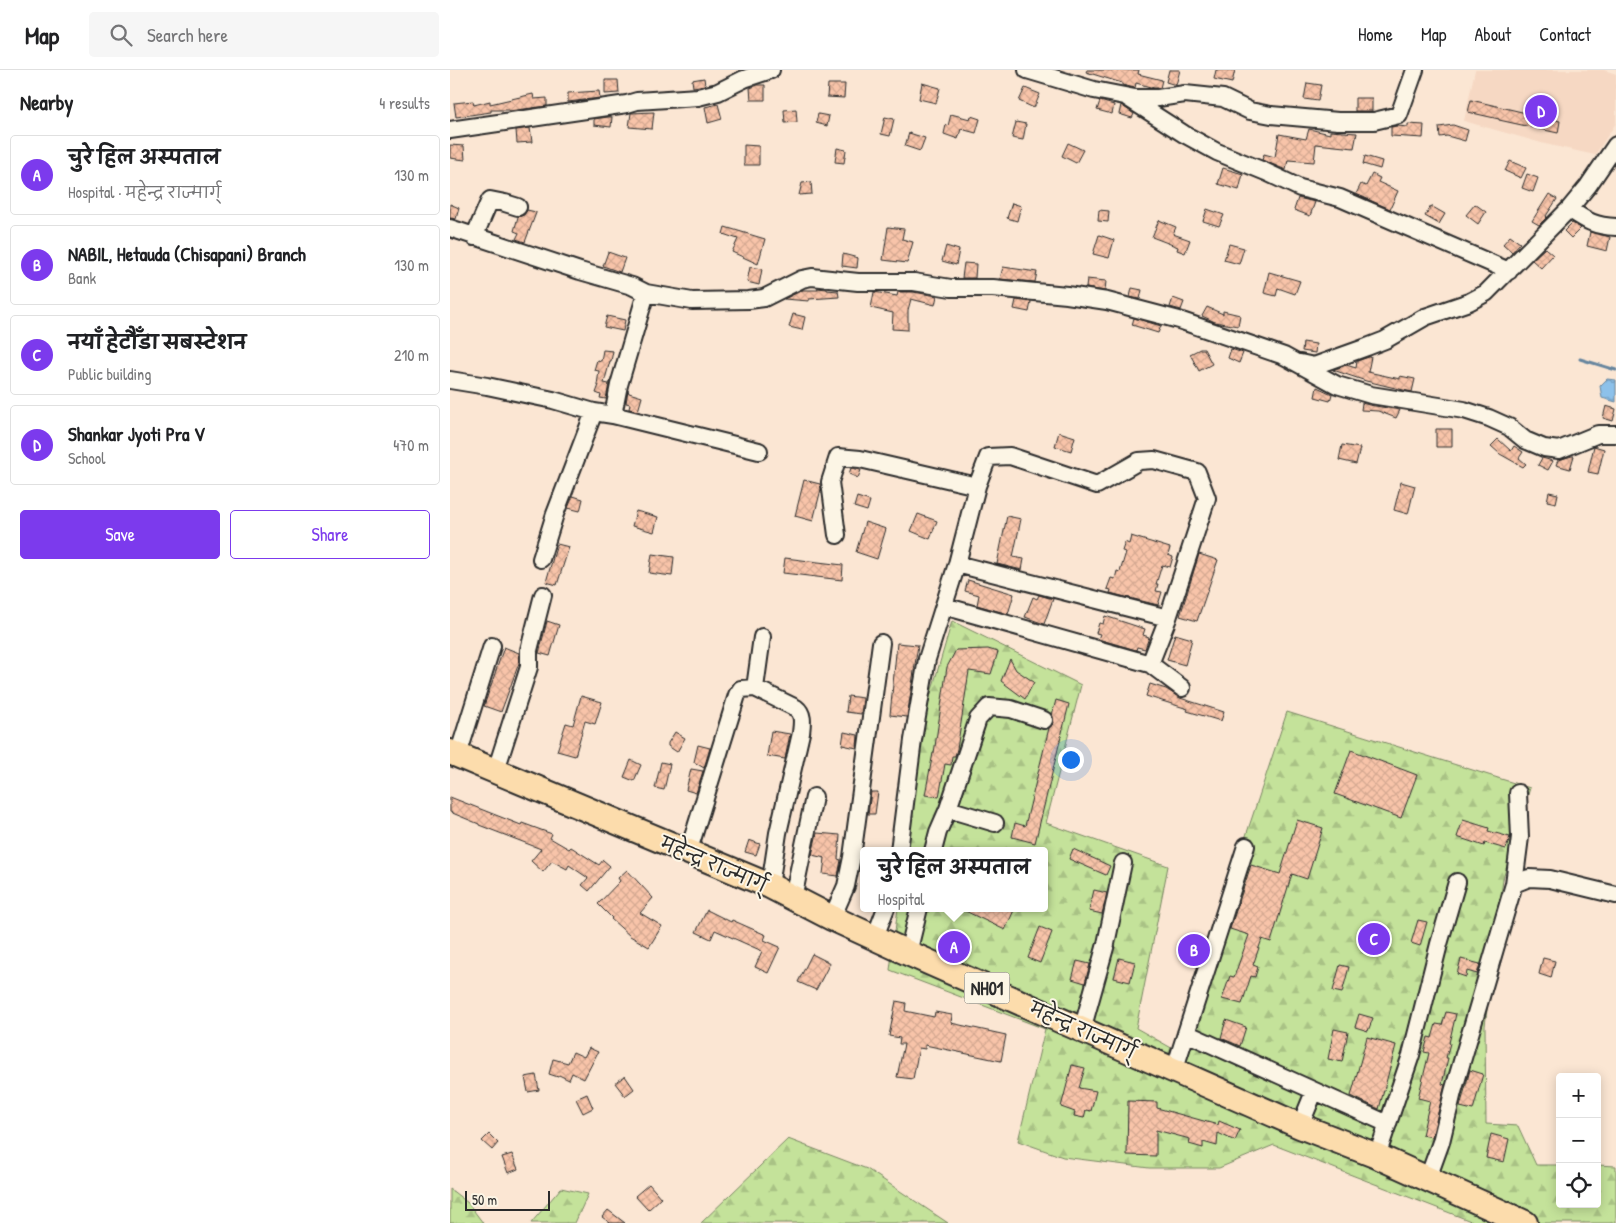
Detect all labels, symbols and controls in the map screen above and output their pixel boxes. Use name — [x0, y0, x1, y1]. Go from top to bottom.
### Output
search box — [89, 12, 439, 57]
text: Map — [25, 19, 59, 51]
icon: search — [107, 21, 135, 49]
text: Search here — [147, 22, 228, 48]
text: Home — [1358, 22, 1393, 47]
text: Map — [1421, 22, 1446, 47]
text: About — [1474, 22, 1511, 47]
text: Contact — [1539, 22, 1591, 47]
text: Nearby — [20, 88, 73, 117]
text: 4 results — [379, 92, 430, 114]
pin: D — [1525, 92, 1557, 130]
text: चुरे हिल अस्पताल — [68, 144, 220, 170]
text: A — [33, 164, 41, 186]
text: 130 m — [394, 164, 429, 186]
text: Hospital · महेन्द्र राज्मार्ग् — [68, 181, 221, 203]
text: NABIL, Hetauda (Chisapani) Branch — [68, 241, 306, 267]
text: B — [33, 254, 41, 276]
text: 130 m — [394, 254, 429, 276]
text: Bank — [68, 267, 96, 289]
text: नयाँ हेटौँडा सबस्टेशन — [68, 329, 246, 355]
text: C — [33, 344, 41, 366]
text: 210 m — [394, 344, 429, 366]
text: Public building — [68, 363, 151, 385]
text: Shankar Jyoti Pra V — [68, 421, 205, 447]
text: D — [33, 434, 41, 456]
text: 470 m — [393, 434, 429, 456]
text: School — [68, 447, 105, 469]
button: Save — [20, 510, 220, 559]
button: Share — [230, 510, 430, 559]
your location — [1058, 747, 1084, 773]
street label: महेन्द्र राज्मार्ग् — [654, 827, 774, 902]
popup — [860, 847, 1048, 912]
text: चुरे हिल अस्पताल — [878, 854, 1030, 880]
text: Hospital — [878, 888, 924, 910]
pin: C — [1358, 920, 1390, 958]
pin: A — [938, 928, 970, 966]
pin: B — [1178, 931, 1210, 969]
road number: NH01 — [964, 972, 1010, 1004]
street label: महेन्द्र राज्मार्ग् — [1023, 992, 1143, 1069]
map controls — [1556, 1073, 1601, 1208]
button: + — [1556, 1073, 1601, 1118]
button: − — [1556, 1118, 1601, 1163]
button: locate — [1556, 1163, 1601, 1208]
scale bar — [465, 1188, 550, 1211]
text: 50 m — [472, 1190, 497, 1209]

